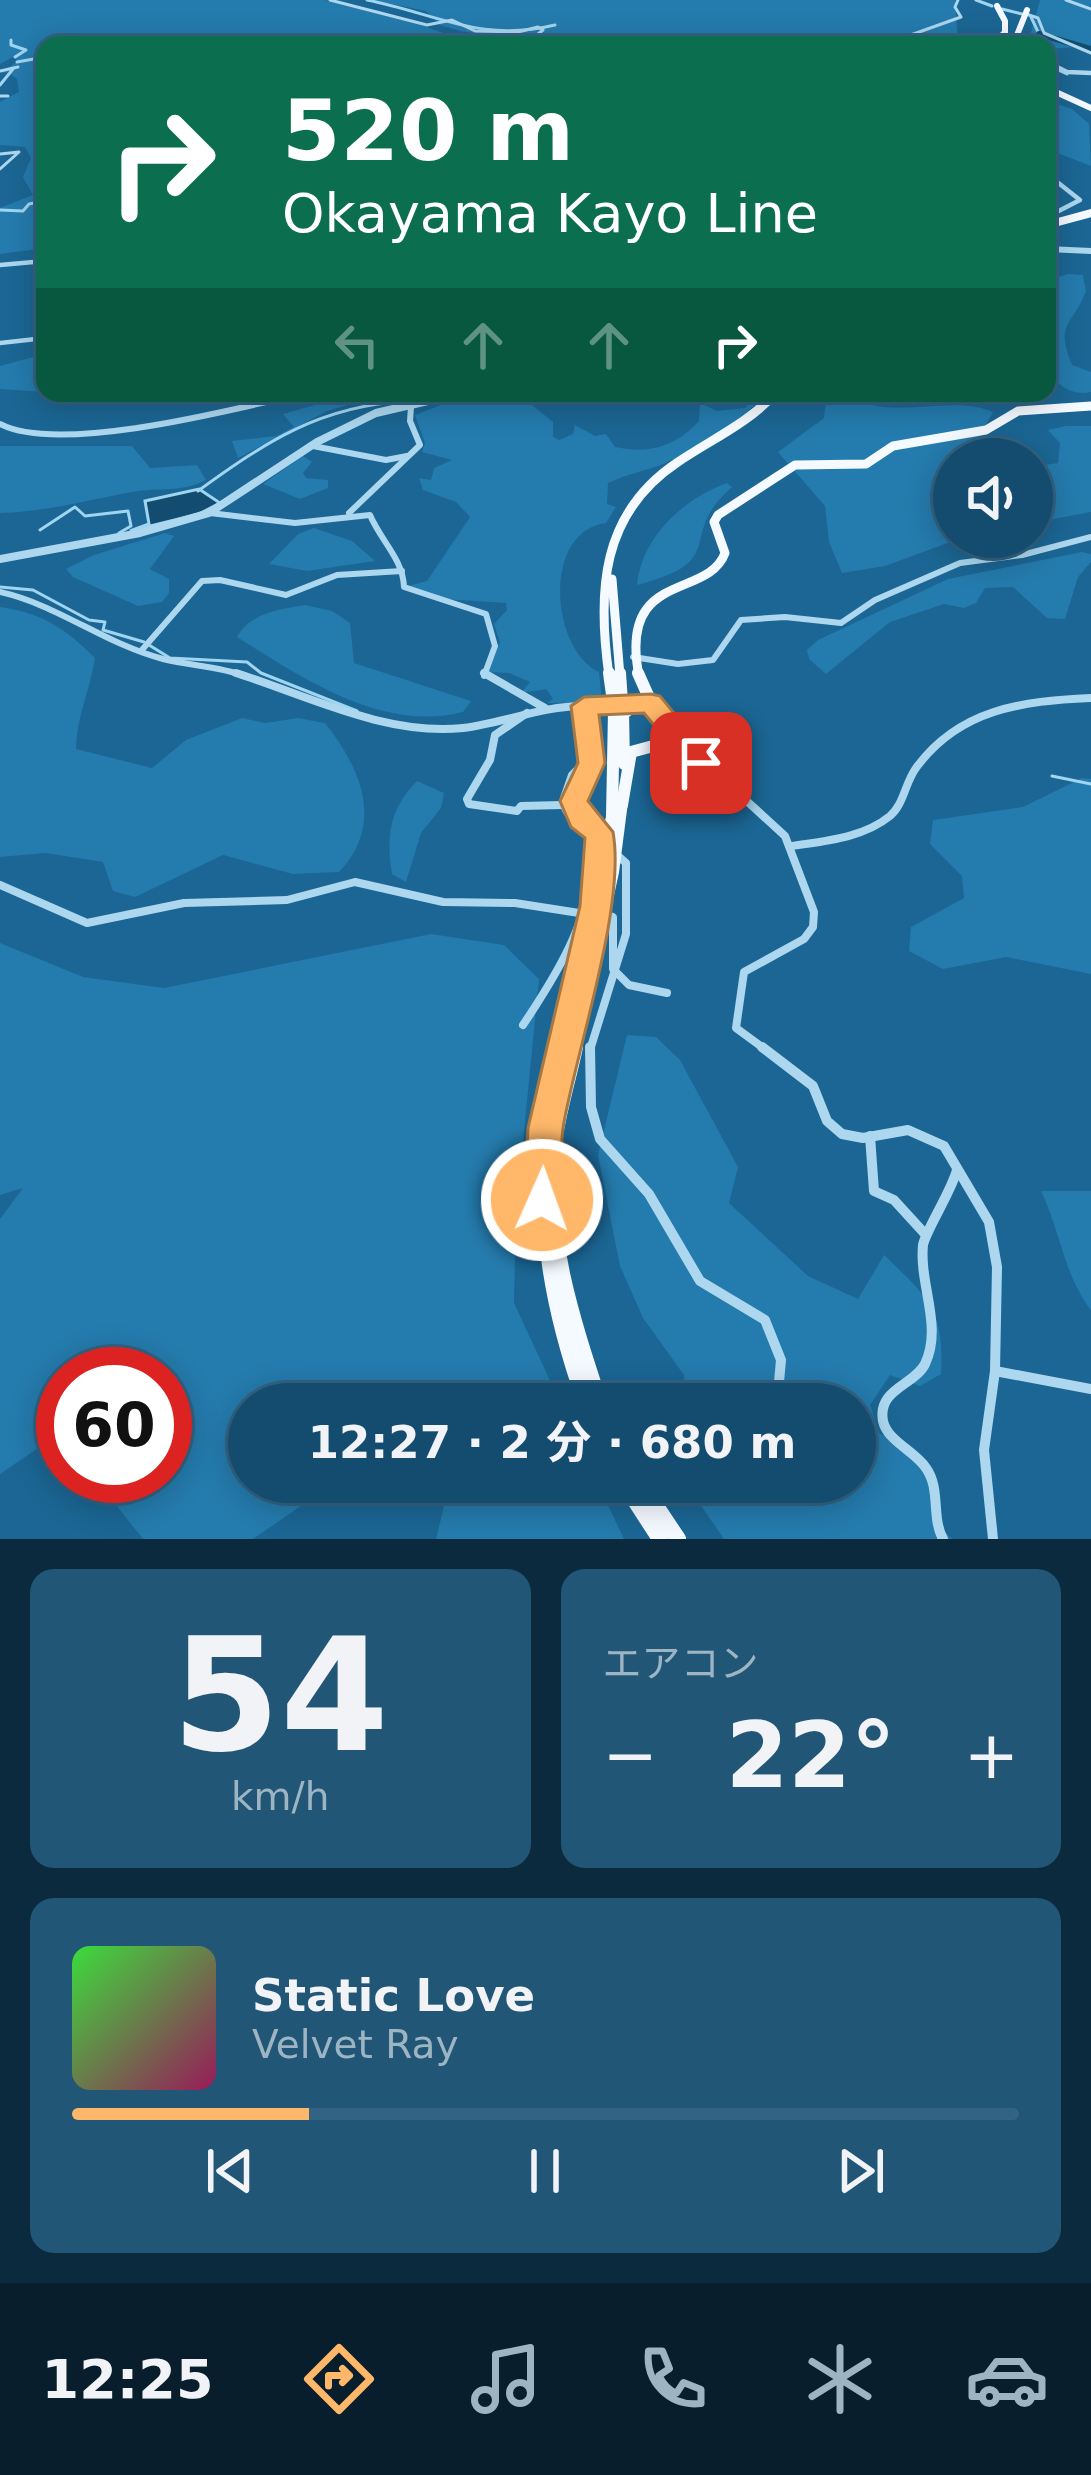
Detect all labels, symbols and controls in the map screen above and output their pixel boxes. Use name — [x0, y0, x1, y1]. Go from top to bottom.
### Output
text: 520 m — [282, 82, 574, 180]
icon: right — [84, 84, 240, 240]
text: Okayama Kayo Line — [282, 182, 818, 245]
icon: left — [324, 312, 390, 378]
icon: ahead — [450, 312, 516, 378]
icon: ahead — [576, 312, 642, 378]
icon: right — [702, 312, 768, 378]
map controls — [933, 438, 1053, 558]
button: sound — [933, 438, 1053, 558]
pin — [650, 712, 752, 814]
icon: arrive — [668, 730, 734, 796]
position arrow — [479, 1137, 605, 1263]
speed limit sign: 60 — [36, 1347, 192, 1503]
text: 12:27 · 2 分 · 680 m — [308, 1416, 796, 1469]
text: 54 — [172, 1605, 389, 1787]
text: エアコン — [603, 1641, 759, 1686]
text: 22° — [726, 1703, 896, 1808]
text: − — [603, 1717, 658, 1794]
text: + — [964, 1717, 1019, 1794]
text: km/h — [231, 1774, 329, 1819]
text: Static Love — [252, 1969, 535, 2022]
text: Velvet Ray — [252, 2022, 458, 2067]
icon: previous — [197, 2138, 263, 2204]
icon: pause — [512, 2138, 578, 2204]
icon: next — [828, 2138, 894, 2204]
icon: directions — [297, 2337, 381, 2421]
icon: music — [464, 2337, 548, 2421]
icon: phone — [631, 2337, 715, 2421]
icon: climate — [798, 2337, 882, 2421]
icon: car — [965, 2337, 1049, 2421]
text: 12:25 — [42, 2348, 213, 2411]

